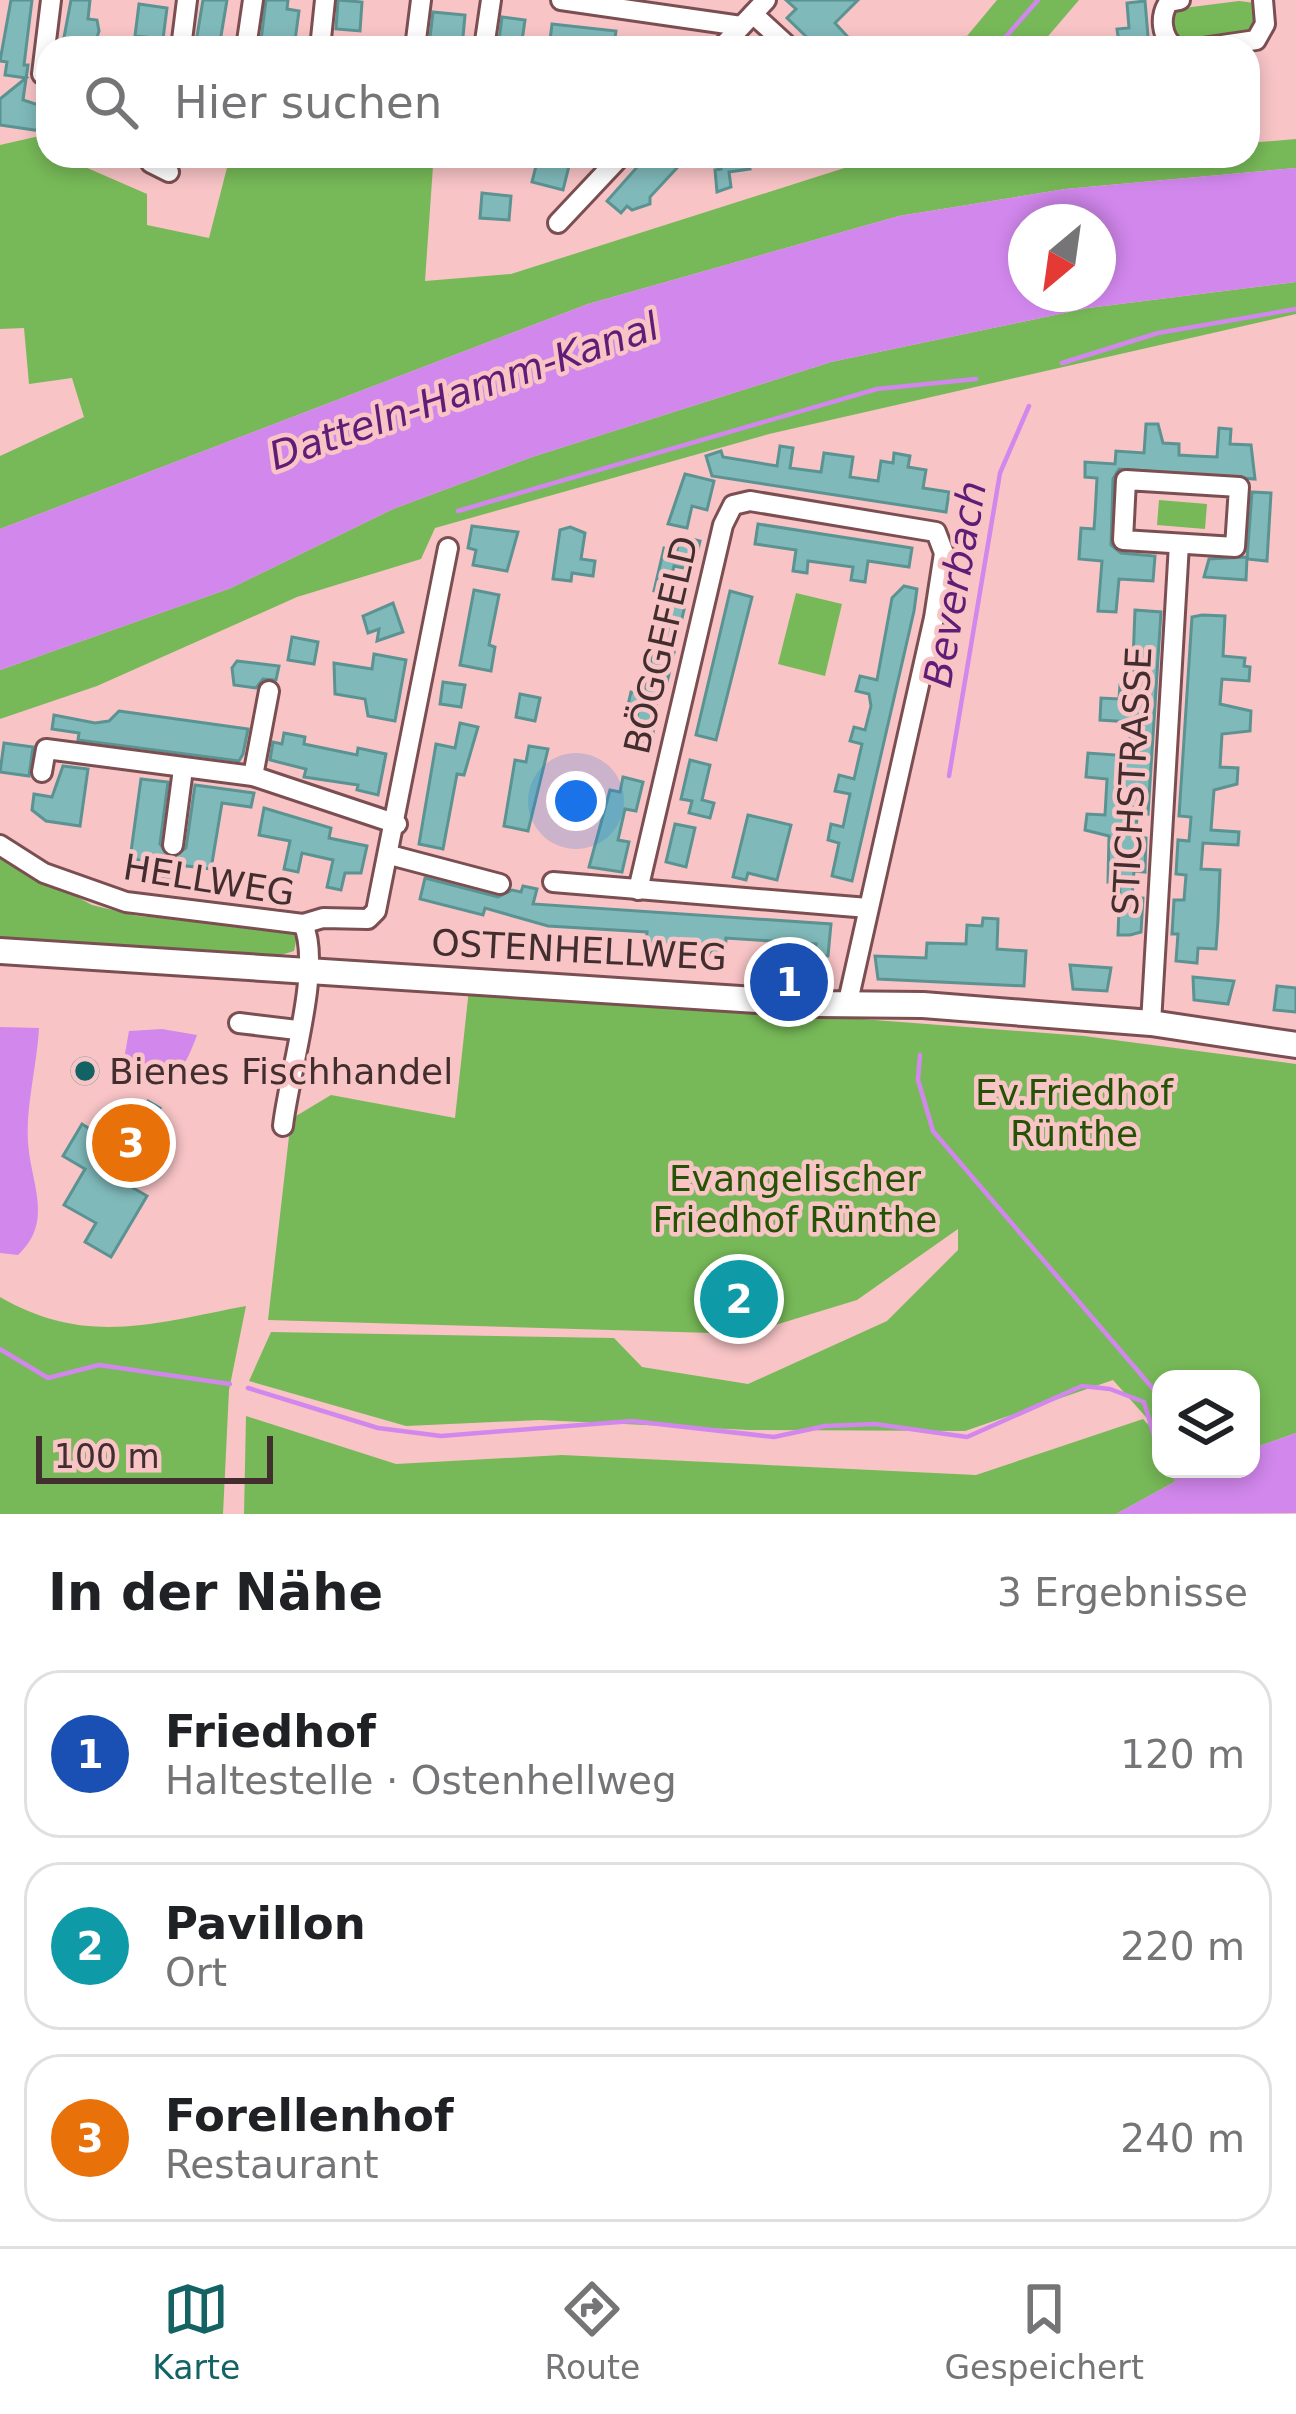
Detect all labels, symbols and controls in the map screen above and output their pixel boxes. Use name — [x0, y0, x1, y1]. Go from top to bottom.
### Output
search box — [36, 36, 1260, 168]
icon: search — [78, 69, 144, 135]
text: Hier suchen — [174, 76, 442, 129]
north arrow — [1008, 204, 1116, 312]
water label: Datteln-Hamm-Kanal — [263, 303, 665, 479]
water label: Beverbach — [915, 477, 995, 691]
street label: BÖGGEFELD — [616, 532, 706, 758]
street label: STICHSTRASSE — [1104, 646, 1160, 916]
your location — [546, 771, 606, 831]
street label: HELLWEG — [120, 846, 298, 914]
street label: OSTENHELLWEG — [430, 922, 728, 978]
pin: 1 — [750, 937, 828, 1027]
place label: Bienes Fischhandel — [109, 1051, 453, 1092]
marker: Bienes Fischhandel — [72, 1058, 98, 1084]
park label: Ev.Friedhof Rünthe — [975, 1072, 1174, 1154]
pin: 3 — [92, 1098, 170, 1188]
park label: Evangelischer Friedhof Rünthe — [653, 1158, 937, 1240]
pin: 2 — [700, 1254, 778, 1344]
map controls — [1152, 1370, 1260, 1478]
button: layers — [1152, 1370, 1260, 1478]
scale bar — [36, 1430, 273, 1483]
text: 100 m — [54, 1437, 160, 1476]
text: In der Nähe — [48, 1563, 383, 1622]
text: 3 Ergebnisse — [997, 1570, 1248, 1615]
text: Friedhof — [165, 1705, 376, 1758]
text: 1 — [76, 1732, 104, 1777]
text: 120 m — [1120, 1732, 1245, 1777]
text: Haltestelle · Ostenhellweg — [165, 1758, 677, 1803]
text: Pavillon — [165, 1897, 366, 1950]
text: 2 — [76, 1924, 104, 1969]
text: 220 m — [1120, 1924, 1245, 1969]
text: Ort — [165, 1950, 227, 1995]
text: Forellenhof — [165, 2089, 453, 2142]
text: 3 — [76, 2116, 104, 2161]
text: 240 m — [1120, 2116, 1245, 2161]
text: Restaurant — [165, 2142, 379, 2187]
tab: Karte — [152, 2276, 240, 2387]
tab: Route — [544, 2276, 640, 2387]
tab: Gespeichert — [945, 2276, 1144, 2387]

